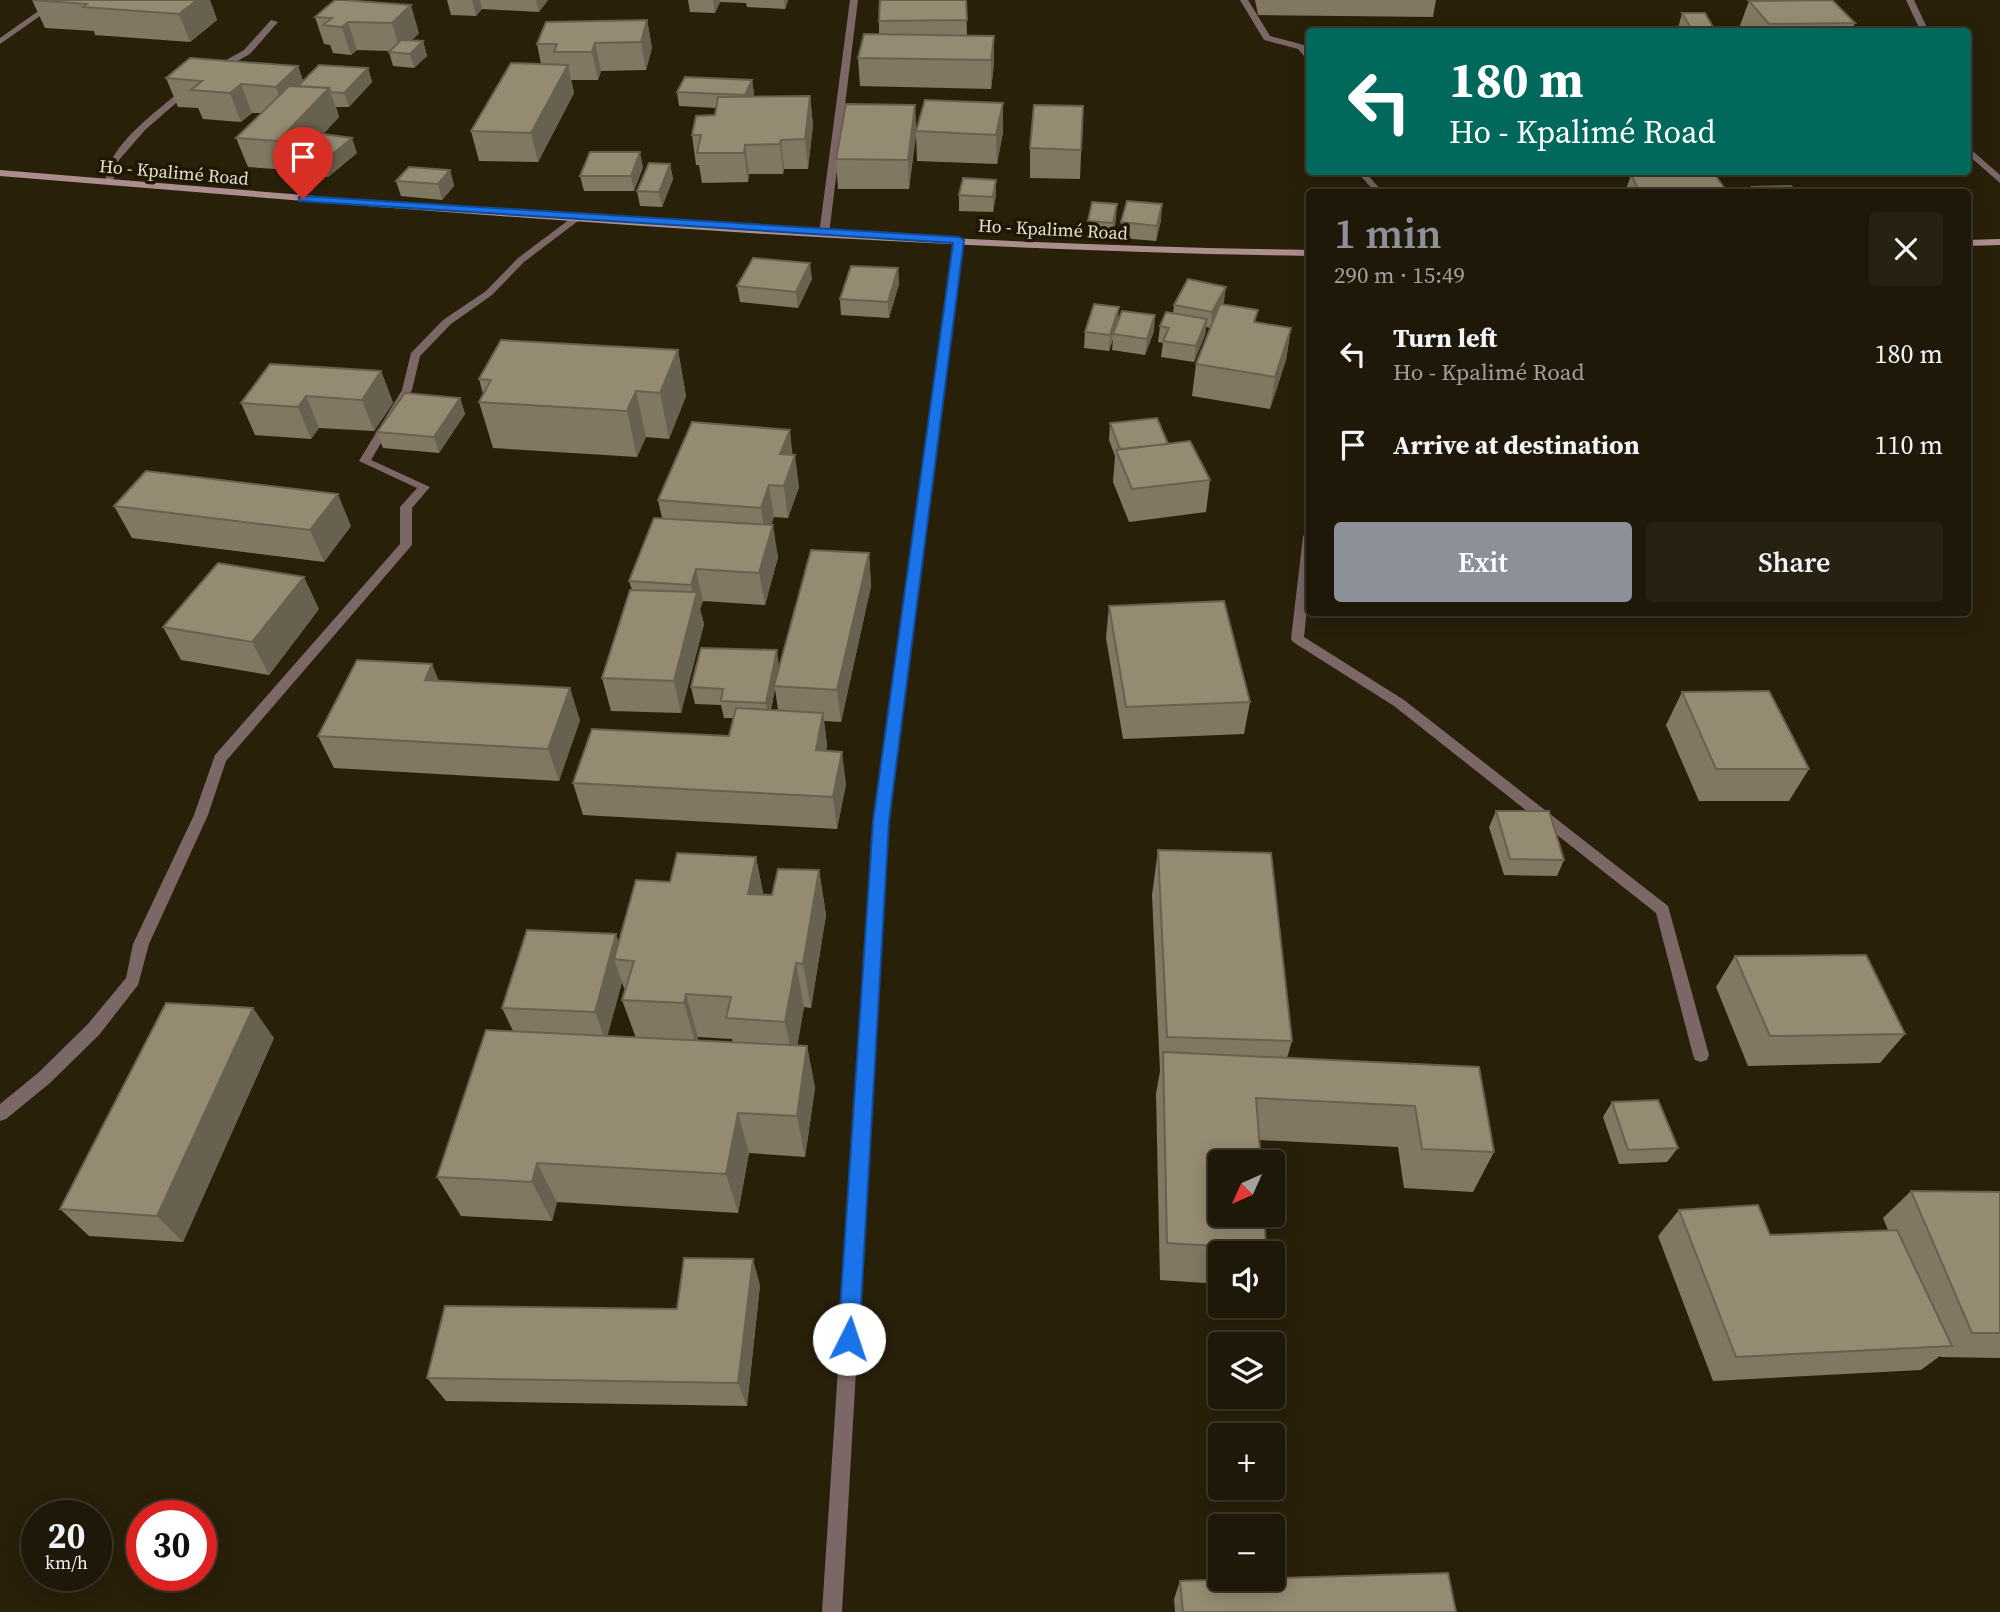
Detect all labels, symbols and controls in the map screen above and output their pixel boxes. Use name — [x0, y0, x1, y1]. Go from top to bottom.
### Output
text: 180 m — [1449, 46, 1584, 113]
icon: left — [1334, 56, 1425, 147]
text: Ho - Kpalimé Road — [1449, 110, 1716, 154]
pin — [273, 127, 333, 199]
icon: arrive — [284, 138, 322, 176]
street label: Ho - Kpalimé Road — [98, 153, 250, 191]
text: 1 min — [1334, 204, 1442, 262]
button: close — [1869, 212, 1943, 286]
street label: Ho - Kpalimé Road — [977, 213, 1129, 245]
text: 290 m · 15:49 — [1334, 259, 1465, 291]
text: Turn left — [1393, 320, 1497, 356]
icon: left — [1334, 335, 1372, 373]
text: 180 m — [1875, 336, 1943, 372]
text: Ho - Kpalimé Road — [1393, 356, 1585, 388]
icon: arrive — [1334, 426, 1372, 464]
text: Arrive at destination — [1393, 427, 1640, 463]
text: 110 m — [1875, 427, 1943, 463]
button: Exit — [1334, 522, 1632, 602]
button: Share — [1646, 522, 1943, 602]
north arrow — [1208, 1150, 1284, 1227]
map controls — [1208, 1150, 1285, 1591]
button: sound — [1208, 1241, 1285, 1318]
position arrow — [812, 1302, 886, 1376]
button: layers — [1208, 1332, 1285, 1409]
button: + — [1208, 1423, 1285, 1500]
speed limit sign: 30 — [126, 1500, 217, 1591]
text: 20 — [48, 1512, 85, 1560]
button: − — [1208, 1514, 1285, 1591]
text: km/h — [45, 1550, 88, 1575]

